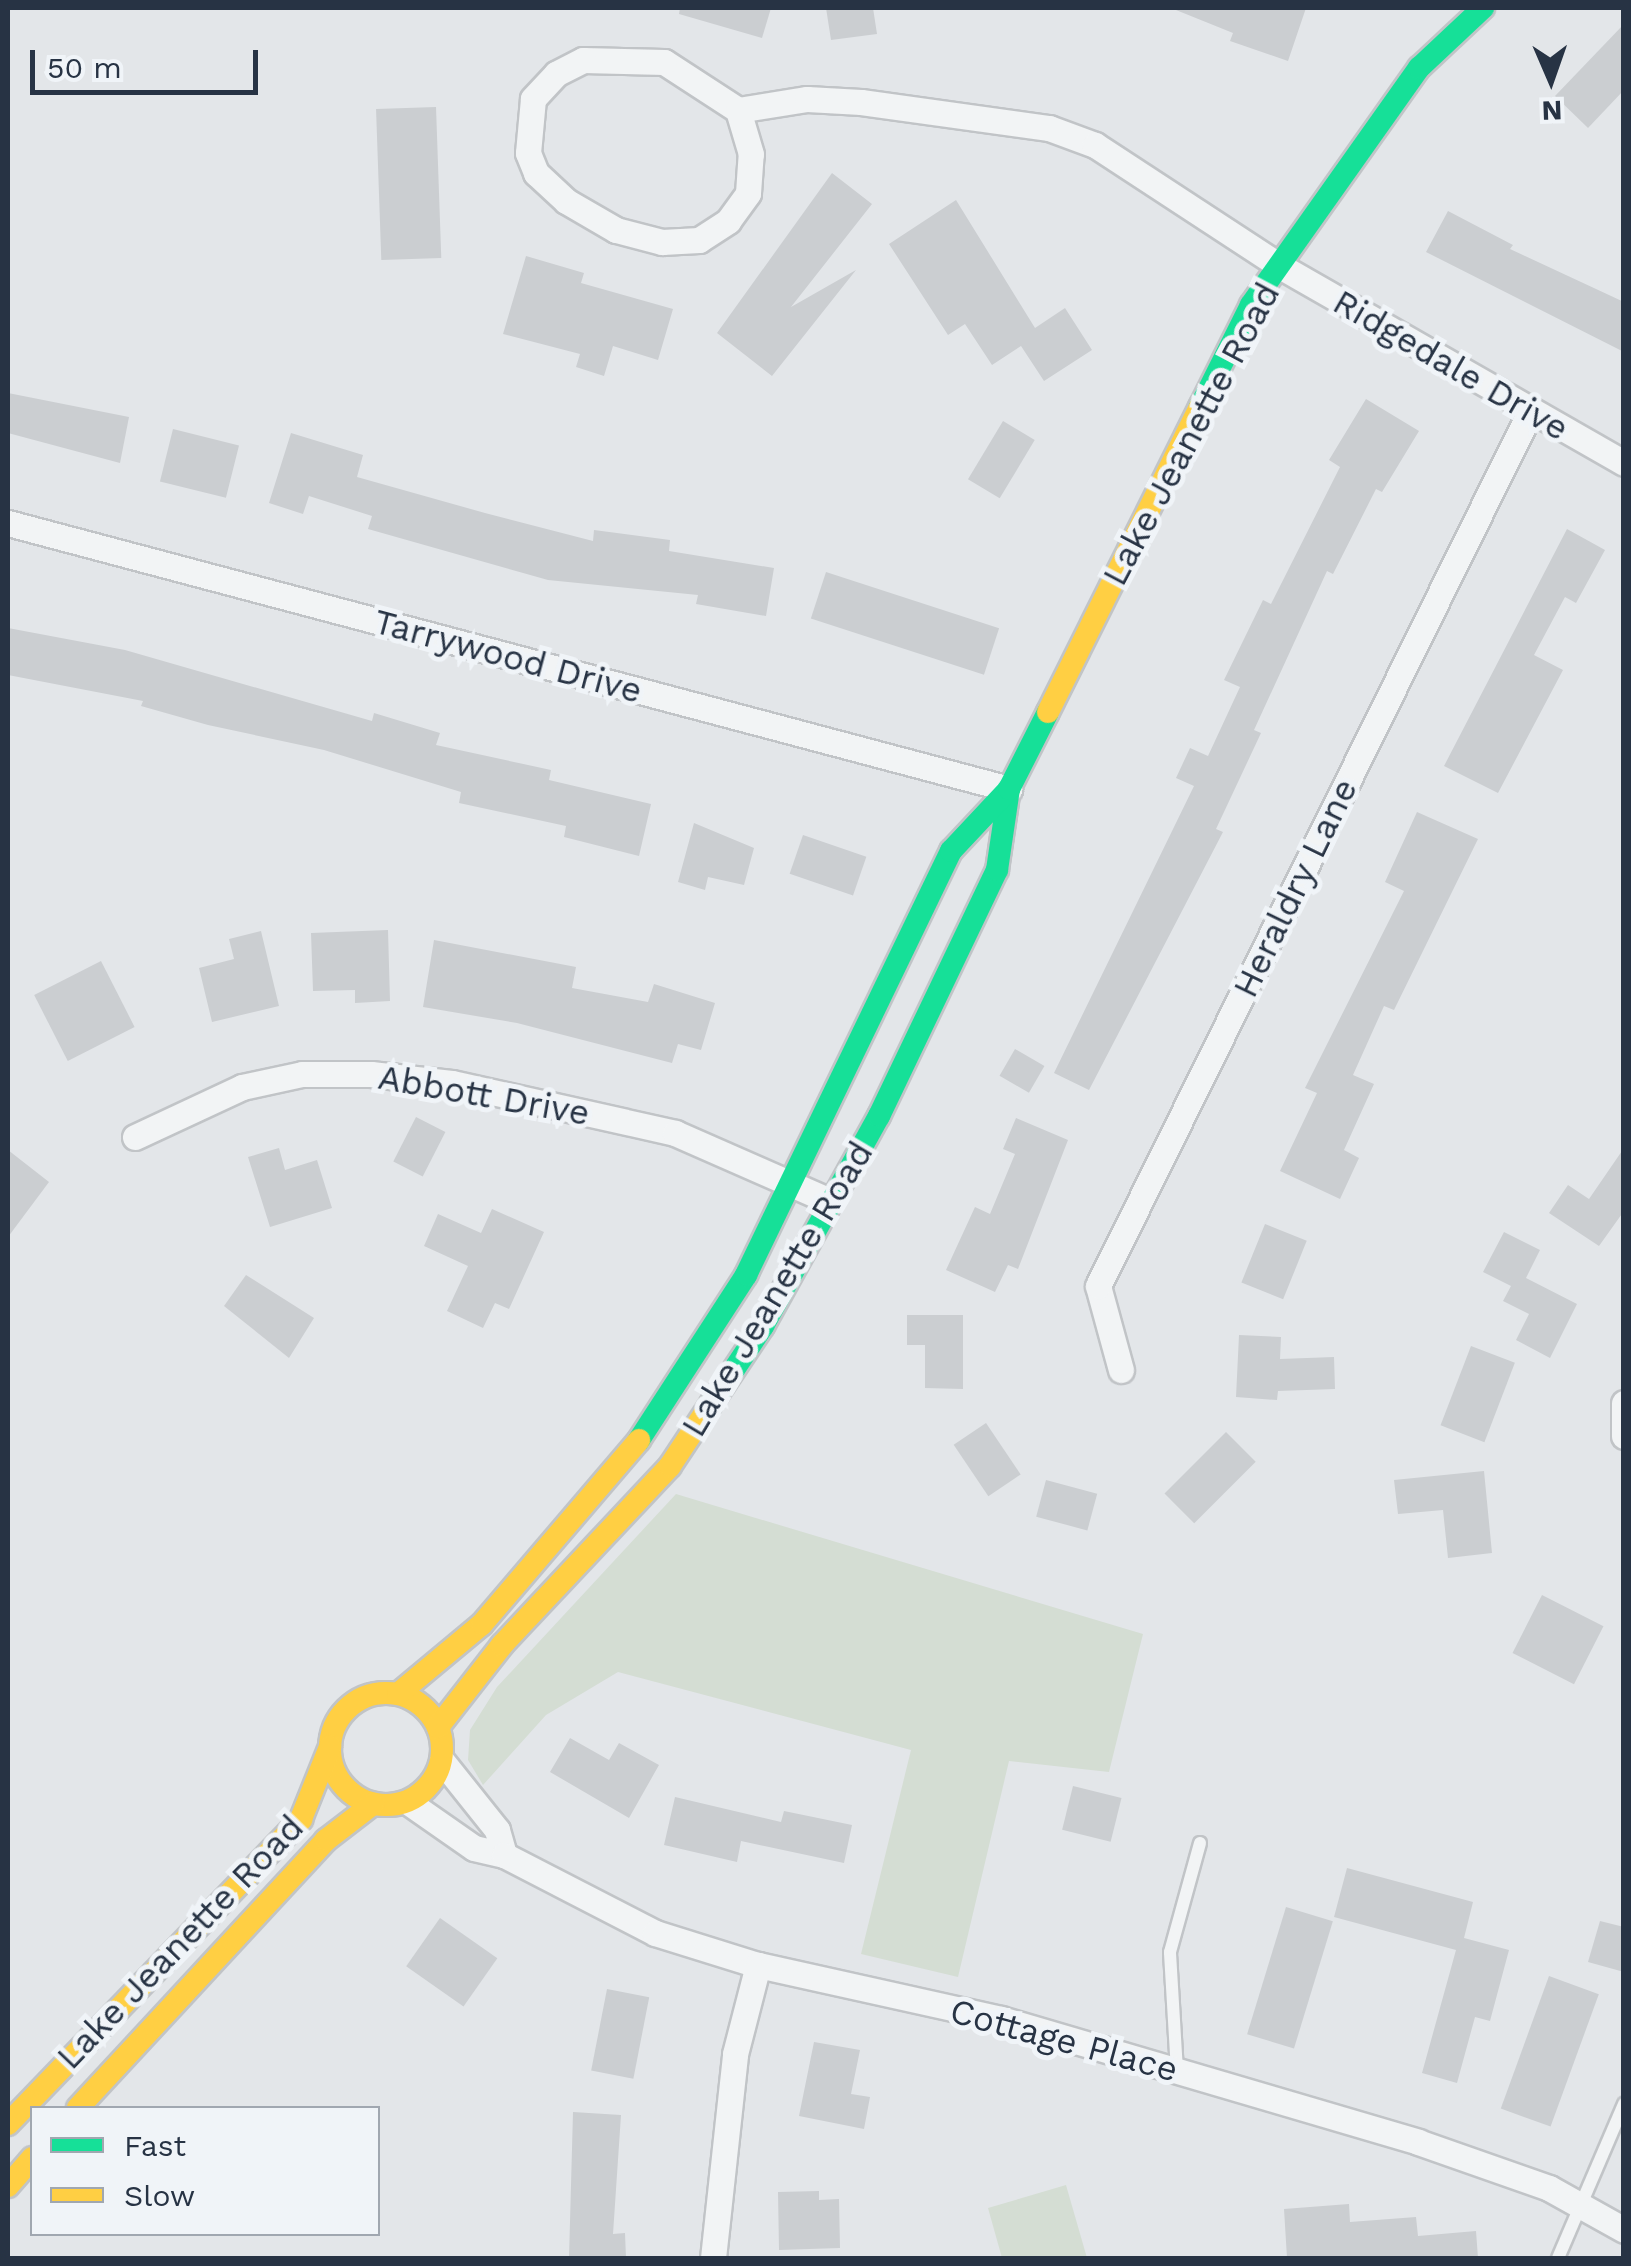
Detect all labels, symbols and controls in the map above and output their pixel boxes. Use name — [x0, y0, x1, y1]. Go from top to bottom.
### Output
scale bar — [35, 30, 262, 92]
north arrow — [1501, 30, 1601, 130]
text: 50 m — [47, 50, 122, 85]
text: N — [1541, 94, 1563, 127]
street label: Lake Jeanette Road — [1093, 275, 1289, 593]
street label: Ridgedale Drive — [1326, 281, 1576, 449]
street label: Tarrywood Drive — [369, 600, 647, 712]
street label: Heraldry Lane — [1224, 772, 1366, 1004]
street label: Abbott Drive — [375, 1056, 593, 1134]
street label: Lake Jeanette Road — [672, 1133, 882, 1445]
street label: Lake Jeanette Road — [48, 1806, 312, 2078]
street label: Cottage Place — [946, 1989, 1182, 2091]
legend — [30, 2106, 380, 2236]
text: Fast — [124, 2128, 186, 2163]
text: Slow — [124, 2178, 195, 2213]

